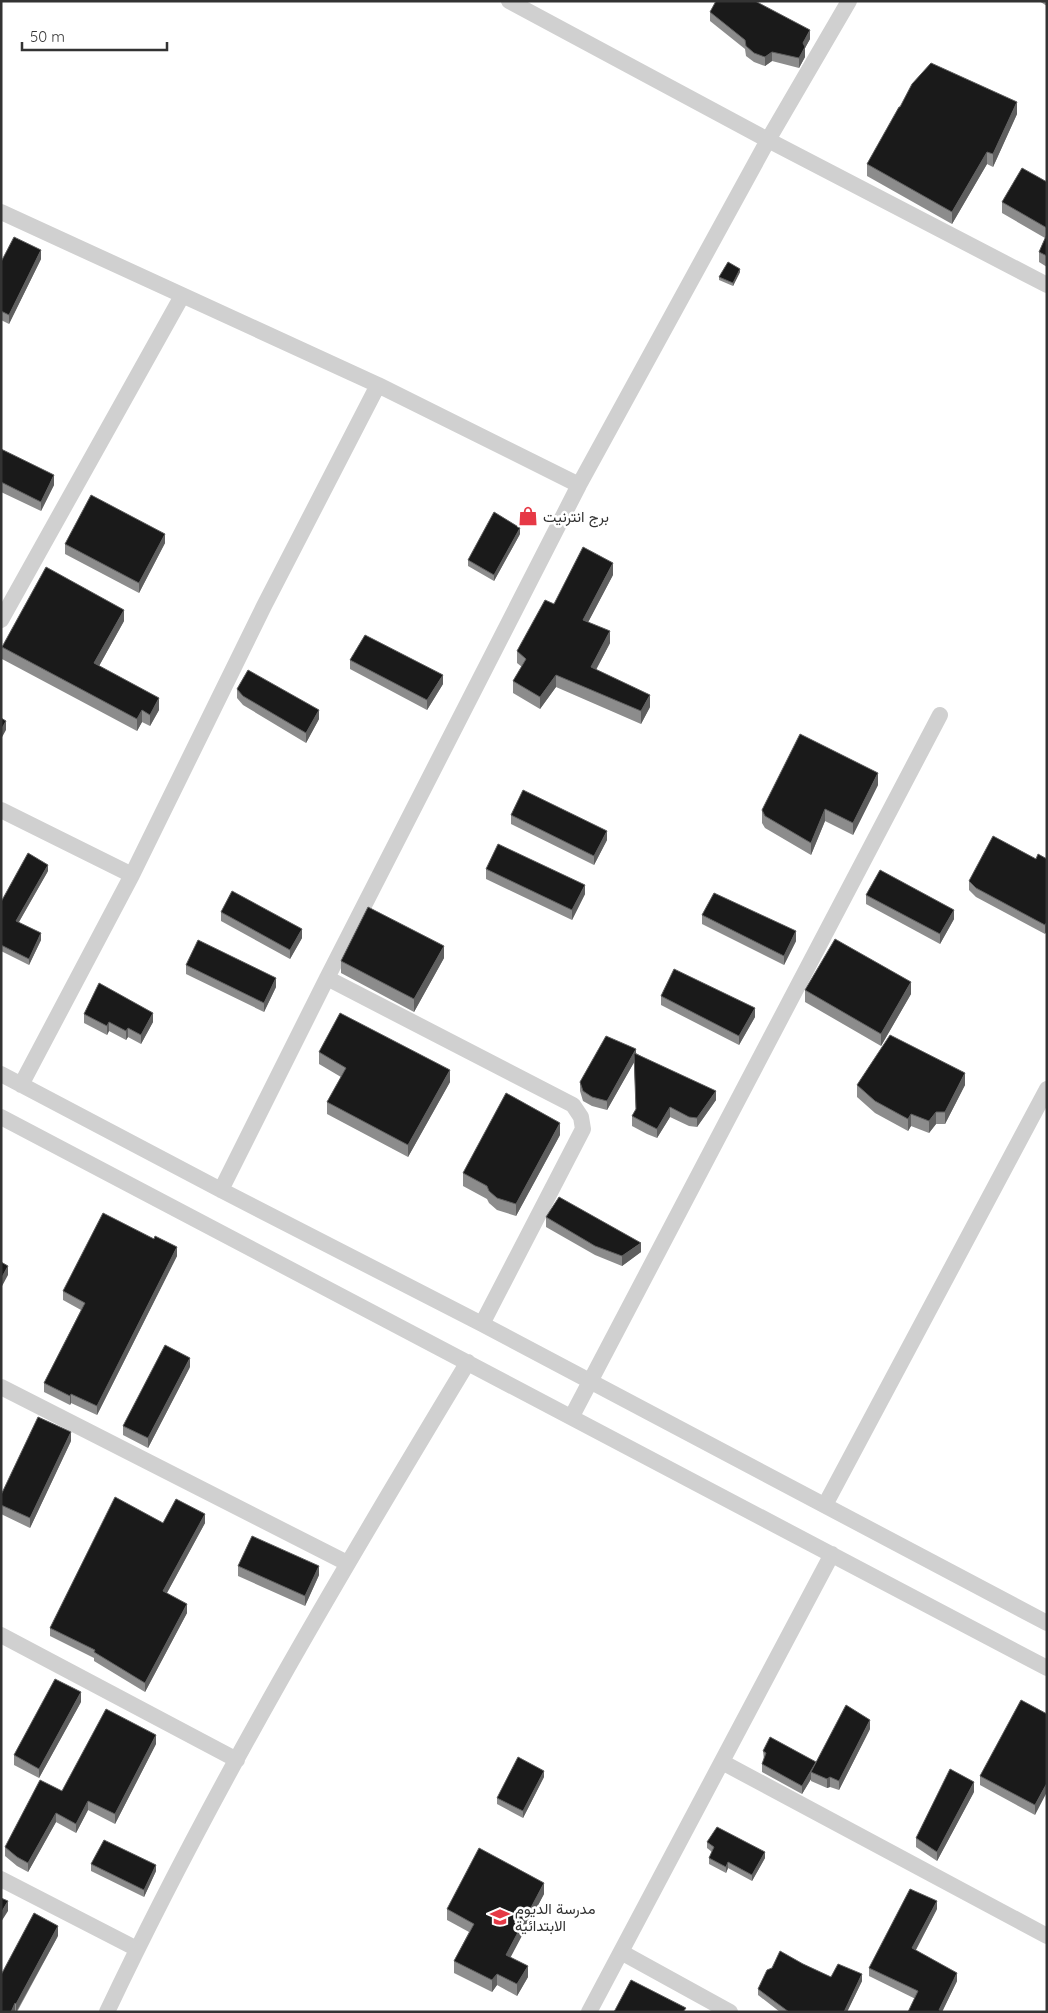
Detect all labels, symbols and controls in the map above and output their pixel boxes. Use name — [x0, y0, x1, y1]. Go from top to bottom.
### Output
scale bar — [22, 20, 168, 52]
text: 50 m — [30, 27, 65, 46]
shop icon: برج انترنيت — [517, 505, 539, 527]
place label: برج انترنيت — [543, 507, 609, 528]
place label: مدرسة الديوم الابتدائية — [515, 1899, 596, 1935]
school or university icon: مدرسة الديوم الابتدائية — [489, 1906, 511, 1928]

